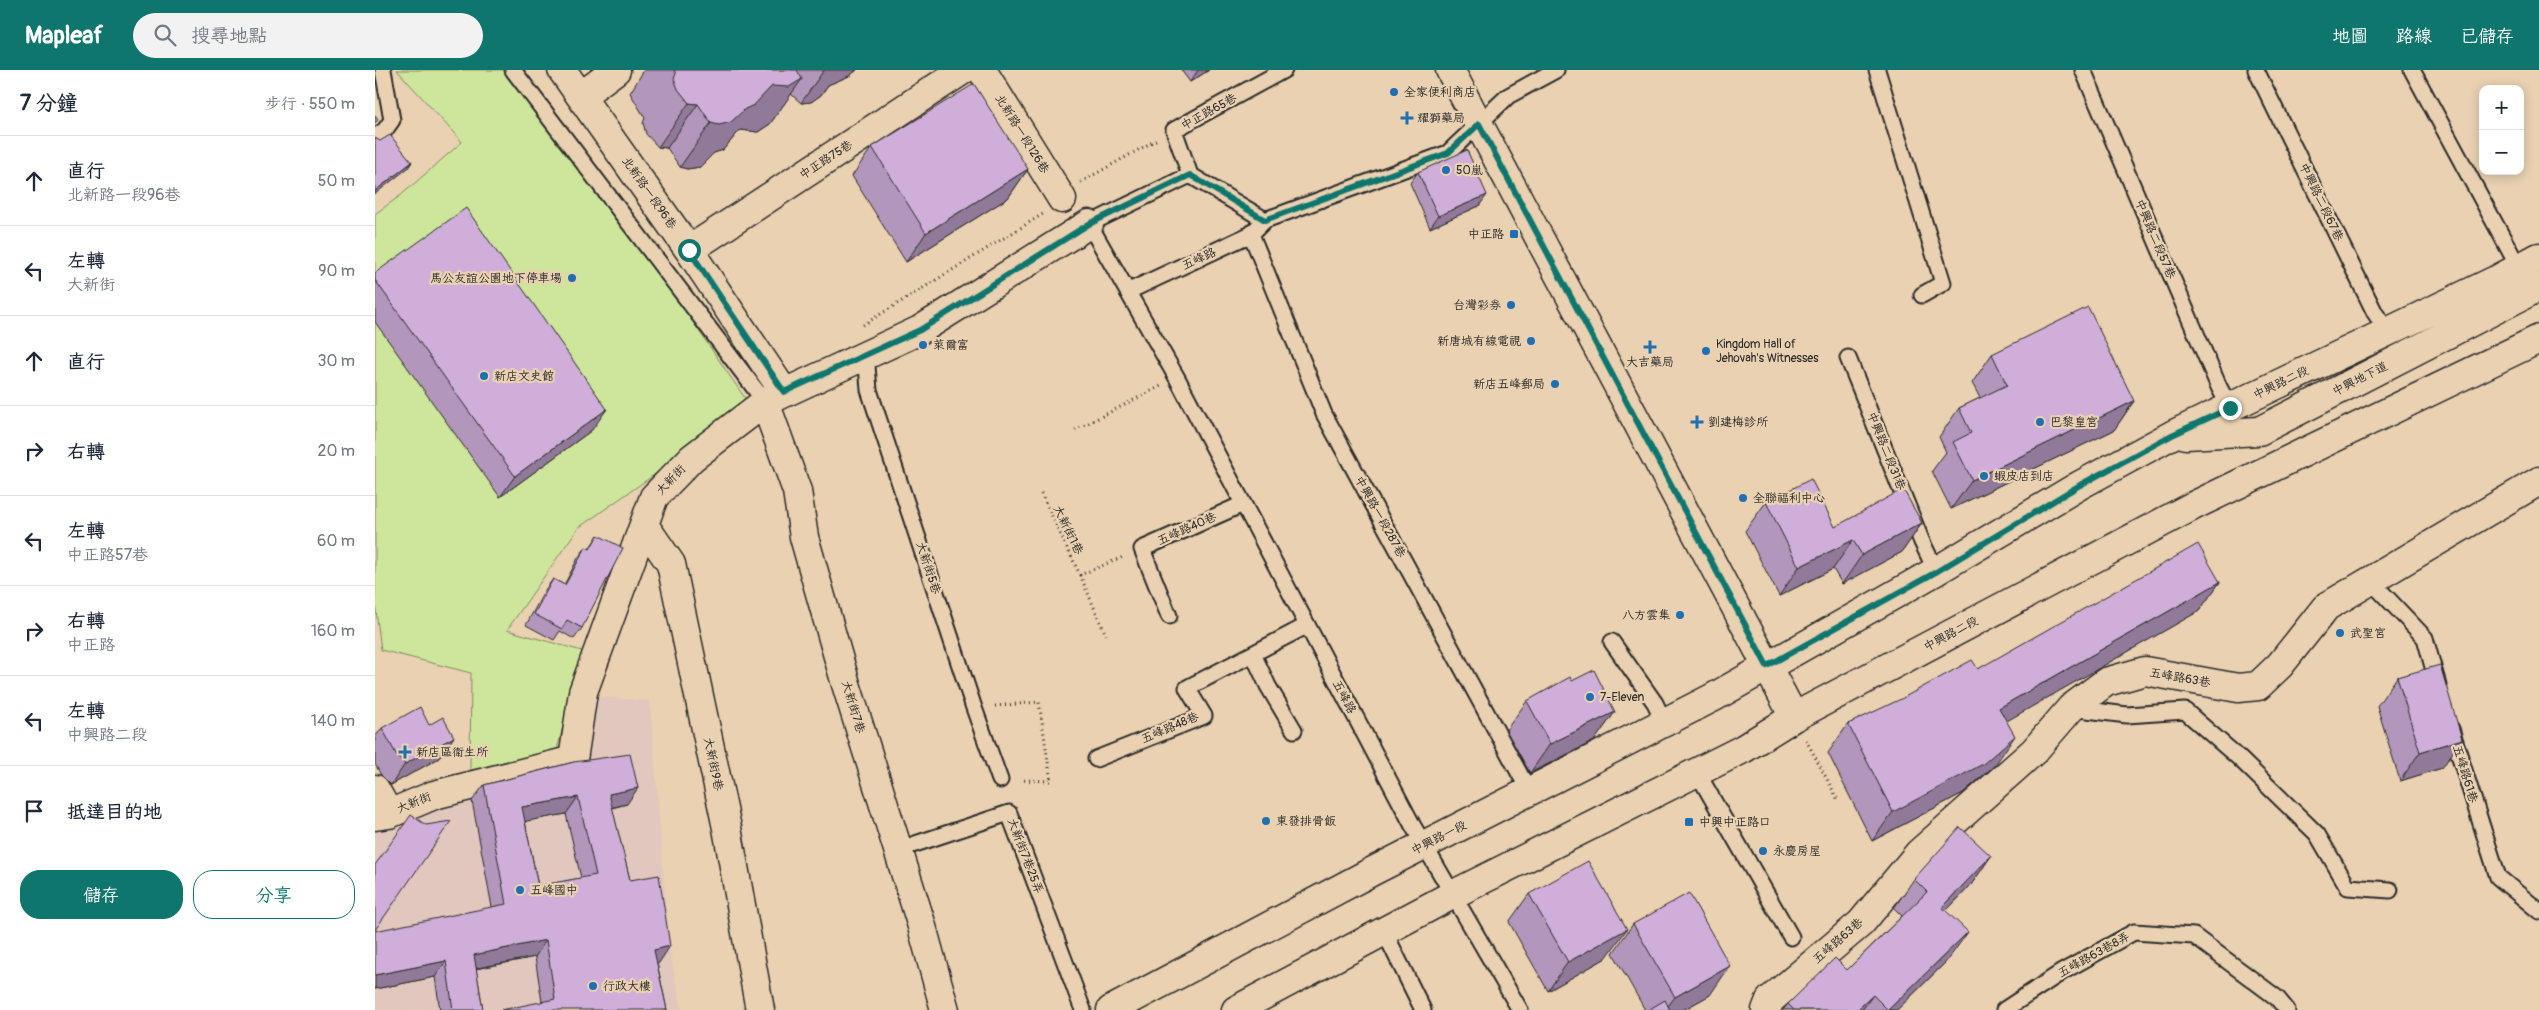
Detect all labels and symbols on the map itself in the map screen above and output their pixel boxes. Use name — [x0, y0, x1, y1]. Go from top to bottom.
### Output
place label: 全家便利商店 — [1404, 85, 1476, 100]
marker: 全家便利商店 — [1388, 86, 1400, 98]
street label: 中正路65巷 — [1178, 91, 1240, 133]
street label: 北新路一段126巷 — [992, 92, 1052, 176]
place label: 耀獅藥局 — [1417, 111, 1465, 126]
marker: 耀獅藥局 — [1401, 112, 1413, 124]
street label: 中正路75巷 — [796, 137, 856, 183]
street label: 北新路一段96巷 — [618, 154, 680, 232]
street label: 中興路二段67巷 — [2296, 160, 2346, 244]
place label: 50嵐 — [1456, 163, 1483, 178]
marker: 50嵐 — [1440, 164, 1452, 176]
street label: 中興路二段57巷 — [2132, 197, 2178, 281]
place label: 中正路 — [1468, 227, 1504, 242]
marker: 中正路 — [1508, 228, 1520, 240]
route start — [678, 239, 701, 262]
street label: 五峰路 — [1180, 245, 1218, 273]
place label: 馬公友誼公園地下停車場 — [430, 271, 562, 286]
marker: 馬公友誼公園地下停車場 — [566, 272, 578, 284]
place label: 台灣彩券 — [1453, 298, 1501, 313]
marker: 台灣彩券 — [1505, 299, 1517, 311]
place label: 新唐城有線電視 — [1437, 334, 1521, 349]
marker: 新唐城有線電視 — [1525, 335, 1537, 347]
place label: Kingdom Hall of Jehovah's Witnesses — [1716, 337, 1819, 366]
place label: 萊爾富 — [933, 338, 969, 353]
marker: 萊爾富 — [917, 339, 929, 351]
marker: 大吉藥局 — [1644, 341, 1656, 353]
marker: Kingdom Hall of Jehovah's Witnesses — [1700, 345, 1712, 357]
place label: 大吉藥局 — [1626, 355, 1674, 370]
street label: 中興地下道 — [2330, 359, 2390, 399]
street label: 中興路二段 — [2251, 363, 2311, 403]
place label: 新店文史館 — [494, 369, 554, 384]
marker: 新店文史館 — [478, 370, 490, 382]
place label: 新店五峰郵局 — [1473, 377, 1545, 392]
marker: 新店五峰郵局 — [1549, 378, 1561, 390]
route end — [2219, 397, 2242, 420]
street label: 中興路二段31巷 — [1863, 410, 1909, 492]
marker: 劉建梅診所 — [1690, 415, 1704, 429]
place label: 劉建梅診所 — [1708, 415, 1769, 430]
place label: 巴黎皇宮 — [2050, 415, 2098, 430]
marker: 巴黎皇宮 — [2034, 416, 2046, 428]
street label: 大新街 — [653, 462, 689, 498]
place label: 蝦皮店到店 — [1994, 469, 2054, 484]
marker: 蝦皮店到店 — [1978, 470, 1990, 482]
street label: 中興路一段287巷 — [1351, 474, 1409, 560]
place label: 全聯福利中心 — [1753, 491, 1825, 506]
marker: 全聯福利中心 — [1737, 492, 1749, 504]
street label: 大新街1巷 — [1050, 503, 1086, 557]
street label: 五峰路40巷 — [1155, 509, 1219, 549]
street label: 大新街5巷 — [912, 540, 944, 596]
place label: 八方雲集 — [1622, 608, 1671, 623]
marker: 八方雲集 — [1674, 609, 1686, 621]
street label: 中興路二段 — [1921, 613, 1981, 655]
place label: 武聖宮 — [2350, 626, 2386, 641]
marker: 武聖宮 — [2334, 627, 2346, 639]
street label: 五峰路63巷 — [2148, 665, 2212, 691]
street label: 五峰路 — [1329, 678, 1359, 716]
street label: 大新街7巷 — [838, 679, 868, 735]
place label: 7-Eleven — [1600, 690, 1645, 705]
marker: 7-Eleven — [1584, 691, 1596, 703]
street label: 五峰路48巷 — [1139, 709, 1201, 747]
street label: 大新街9巷 — [700, 736, 726, 792]
street label: 五峰路61巷 — [2449, 743, 2481, 805]
marker: 新店區衛生所 — [398, 745, 412, 759]
place label: 新店區衛生所 — [416, 745, 489, 760]
street label: 大新街 — [394, 789, 434, 817]
place label: 東發排骨飯 — [1276, 814, 1336, 829]
marker: 東發排骨飯 — [1260, 815, 1272, 827]
place label: 中興中正路口 — [1699, 815, 1771, 830]
street label: 大新街7巷25弄 — [1004, 816, 1046, 896]
marker: 中興中正路口 — [1683, 816, 1695, 828]
street label: 中興路一段 — [1409, 818, 1469, 858]
place label: 永慶房屋 — [1773, 844, 1821, 859]
marker: 永慶房屋 — [1757, 845, 1769, 857]
place label: 五峰國中 — [530, 883, 578, 898]
marker: 五峰國中 — [514, 884, 526, 896]
street label: 五峰路63巷 — [1810, 915, 1866, 967]
street label: 五峰路63巷8弄 — [2055, 929, 2133, 981]
place label: 行政大樓 — [603, 979, 651, 994]
marker: 行政大樓 — [587, 980, 599, 992]

